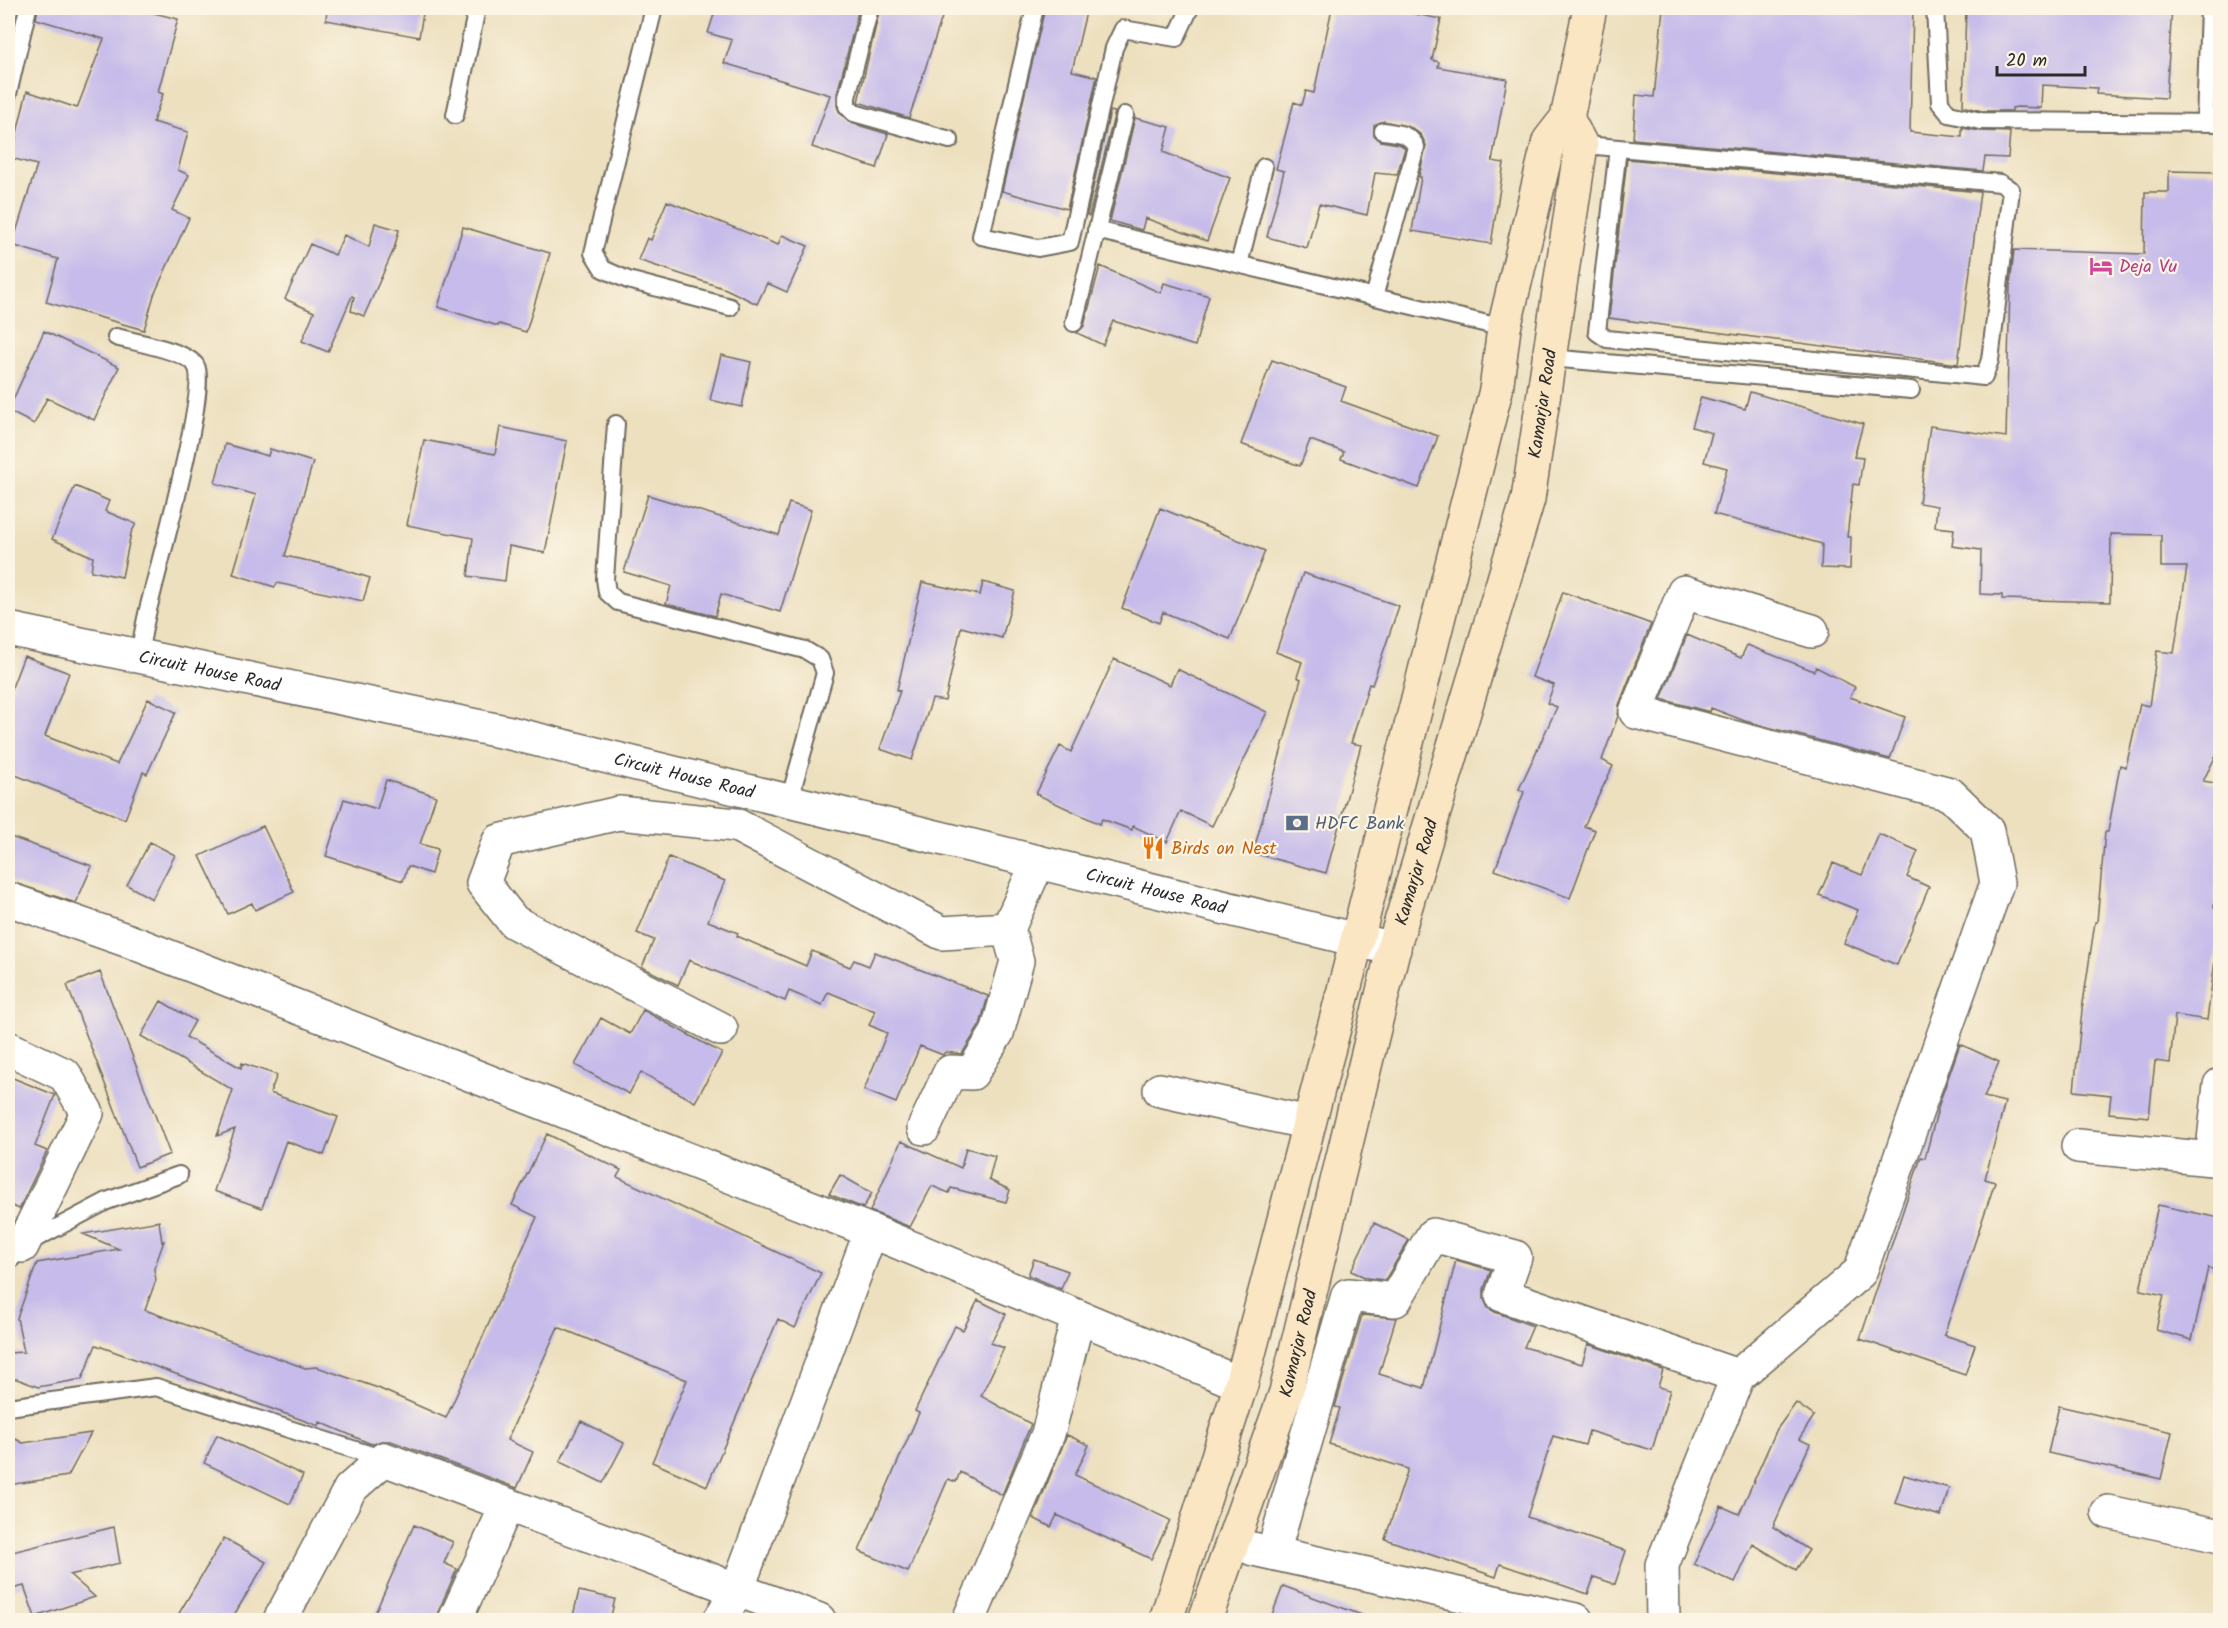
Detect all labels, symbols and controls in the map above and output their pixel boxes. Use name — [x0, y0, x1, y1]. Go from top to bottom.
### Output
scale bar — [1997, 39, 2086, 77]
text: 20 m — [2006, 47, 2047, 76]
hotel icon: Deja Vu — [2088, 253, 2114, 279]
place label: Deja Vu — [2119, 253, 2178, 282]
street label: Kamarjar Road — [1521, 346, 1566, 460]
street label: Circuit House Road — [136, 643, 284, 701]
street label: Circuit House Road — [610, 746, 758, 808]
bank icon: HDFC Bank — [1284, 810, 1310, 836]
place label: HDFC Bank — [1315, 810, 1405, 839]
street label: Kamarjar Road — [1388, 815, 1447, 929]
restaurant icon: Birds on Nest — [1140, 835, 1166, 861]
place label: Birds on Nest — [1171, 835, 1277, 864]
street label: Circuit House Road — [1082, 861, 1230, 924]
street label: Kamarjar Road — [1272, 1286, 1327, 1401]

